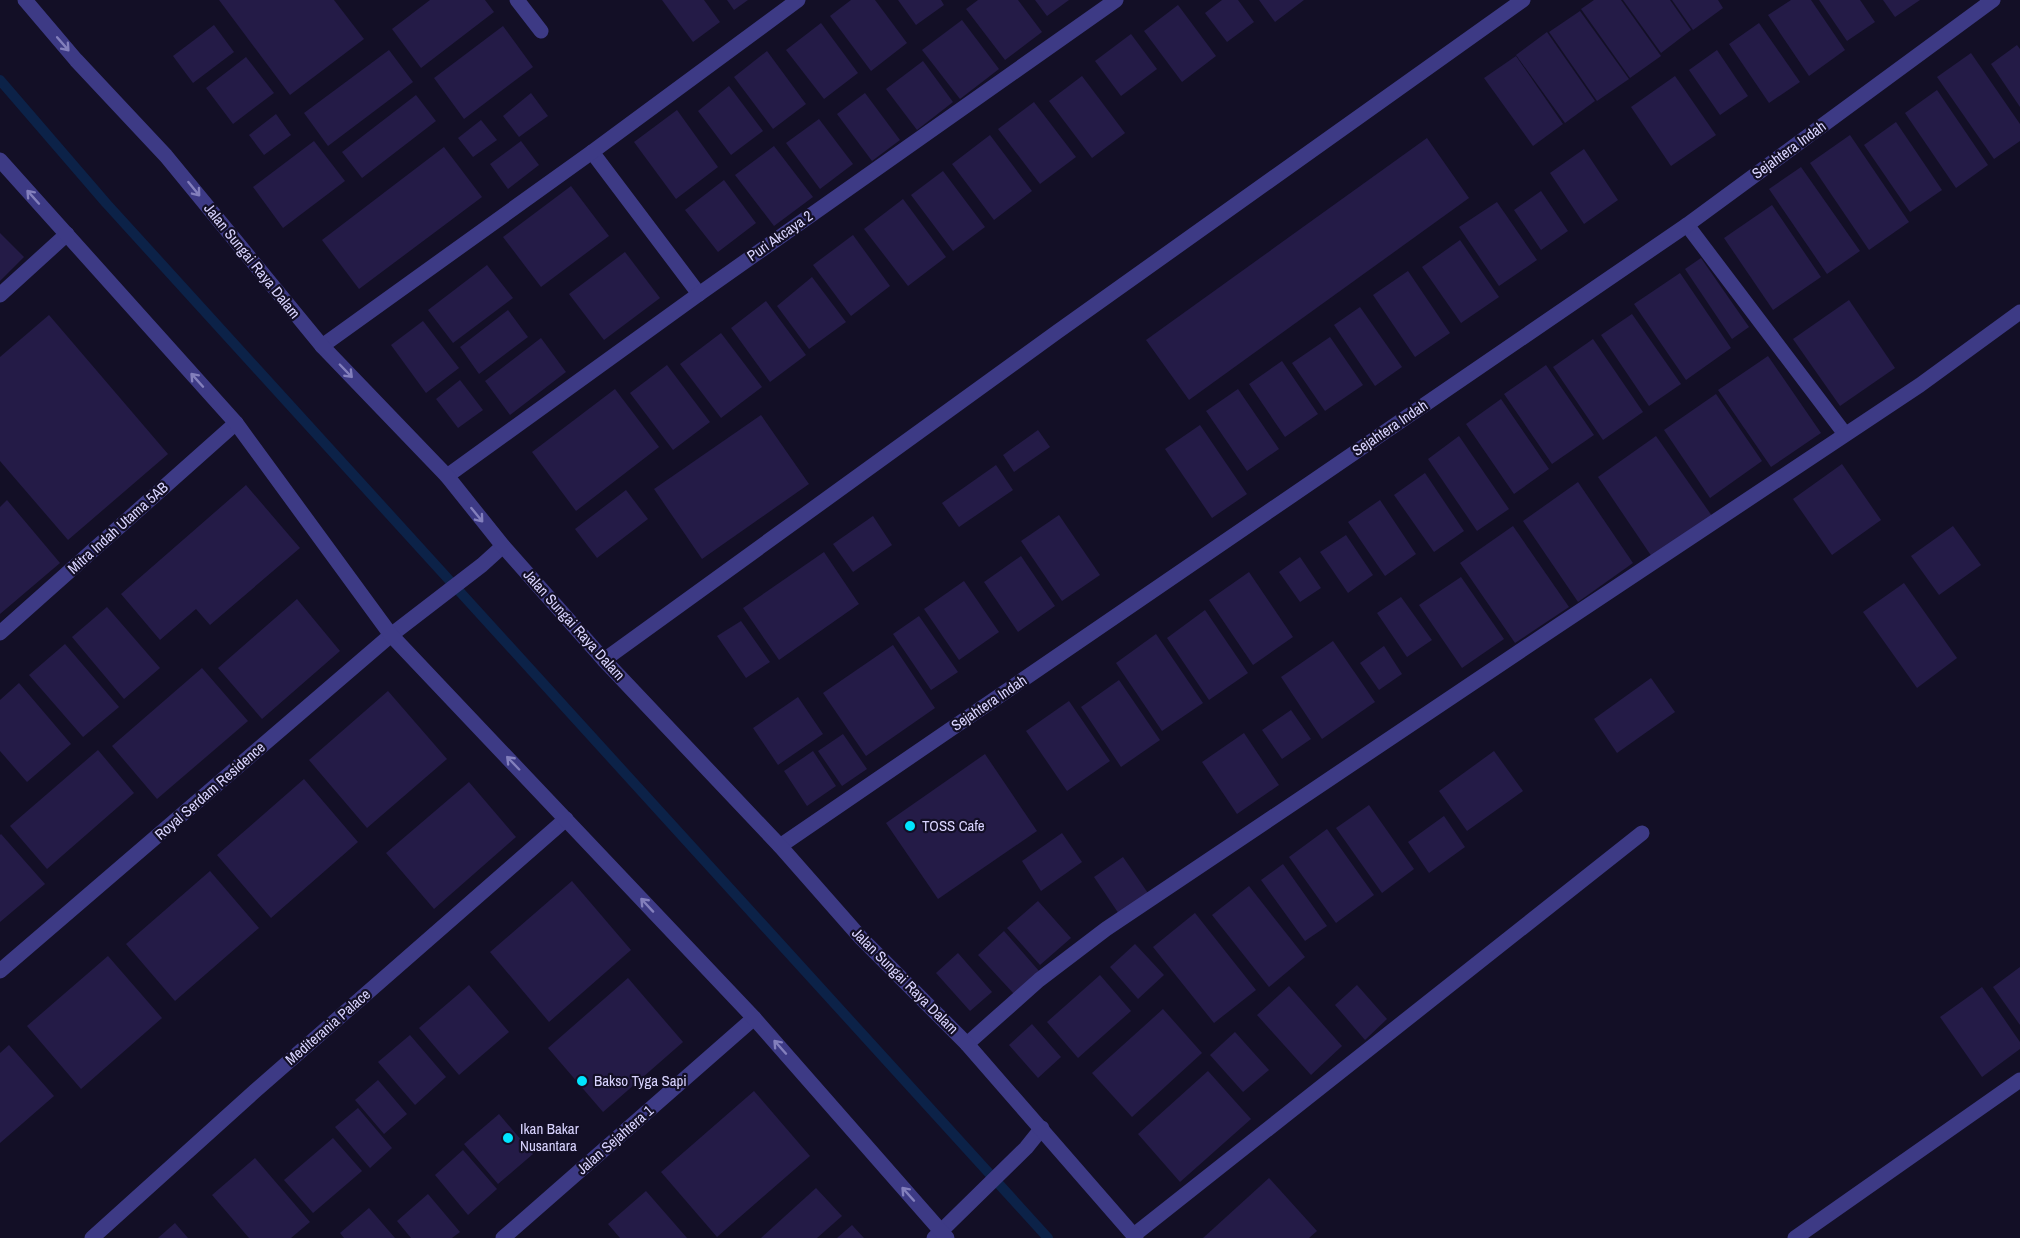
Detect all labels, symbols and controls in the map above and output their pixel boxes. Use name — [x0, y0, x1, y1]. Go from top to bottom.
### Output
one-way arrow — [57, 36, 70, 52]
street label: Sejahtera Indah — [1747, 116, 1830, 184]
one-way arrow — [187, 181, 200, 197]
one-way arrow — [26, 190, 40, 205]
street label: Jalan Sungai Raya Dalam — [199, 199, 306, 323]
street label: Puri Akcaya 2 — [743, 205, 817, 266]
one-way arrow — [339, 363, 353, 378]
one-way arrow — [190, 373, 204, 388]
street label: Sejahtera Indah — [1348, 395, 1432, 461]
street label: Mitra Indah Utama 5AB — [63, 477, 172, 578]
one-way arrow — [471, 506, 484, 522]
street label: Jalan Sungai Raya Dalam — [519, 565, 630, 685]
street label: Sejahtera Indah — [947, 670, 1031, 736]
street label: Royal Serdam Residence — [150, 737, 270, 845]
one-way arrow — [506, 756, 520, 771]
place label: TOSS Cafe — [922, 815, 985, 836]
marker: TOSS Cafe — [903, 819, 917, 833]
one-way arrow — [640, 897, 654, 912]
street label: Jalan Sungai Raya Dalam — [847, 923, 963, 1039]
street label: Mediterania Palace — [281, 984, 375, 1070]
one-way arrow — [773, 1040, 787, 1055]
place label: Bakso Tyga Sapi — [594, 1070, 687, 1091]
marker: Bakso Tyga Sapi — [575, 1074, 589, 1088]
street label: Jalan Sejahtera 1 — [572, 1100, 658, 1179]
place label: Ikan Bakar Nusantara — [520, 1118, 579, 1156]
marker: Ikan Bakar Nusantara — [501, 1131, 515, 1145]
one-way arrow — [901, 1187, 915, 1202]

